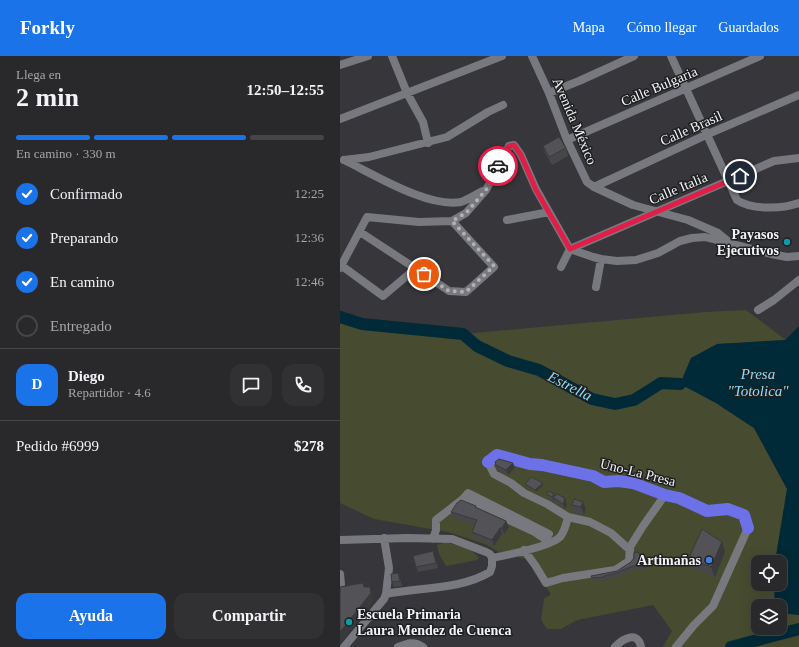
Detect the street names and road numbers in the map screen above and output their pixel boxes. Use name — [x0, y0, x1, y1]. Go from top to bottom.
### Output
street label: Calle Bulgaria — [619, 63, 700, 109]
street label: Avenida México — [550, 76, 600, 167]
street label: Calle Brasil — [658, 108, 725, 149]
street label: Calle Italia — [647, 169, 710, 207]
street label: Uno-La Presa — [599, 456, 678, 489]

